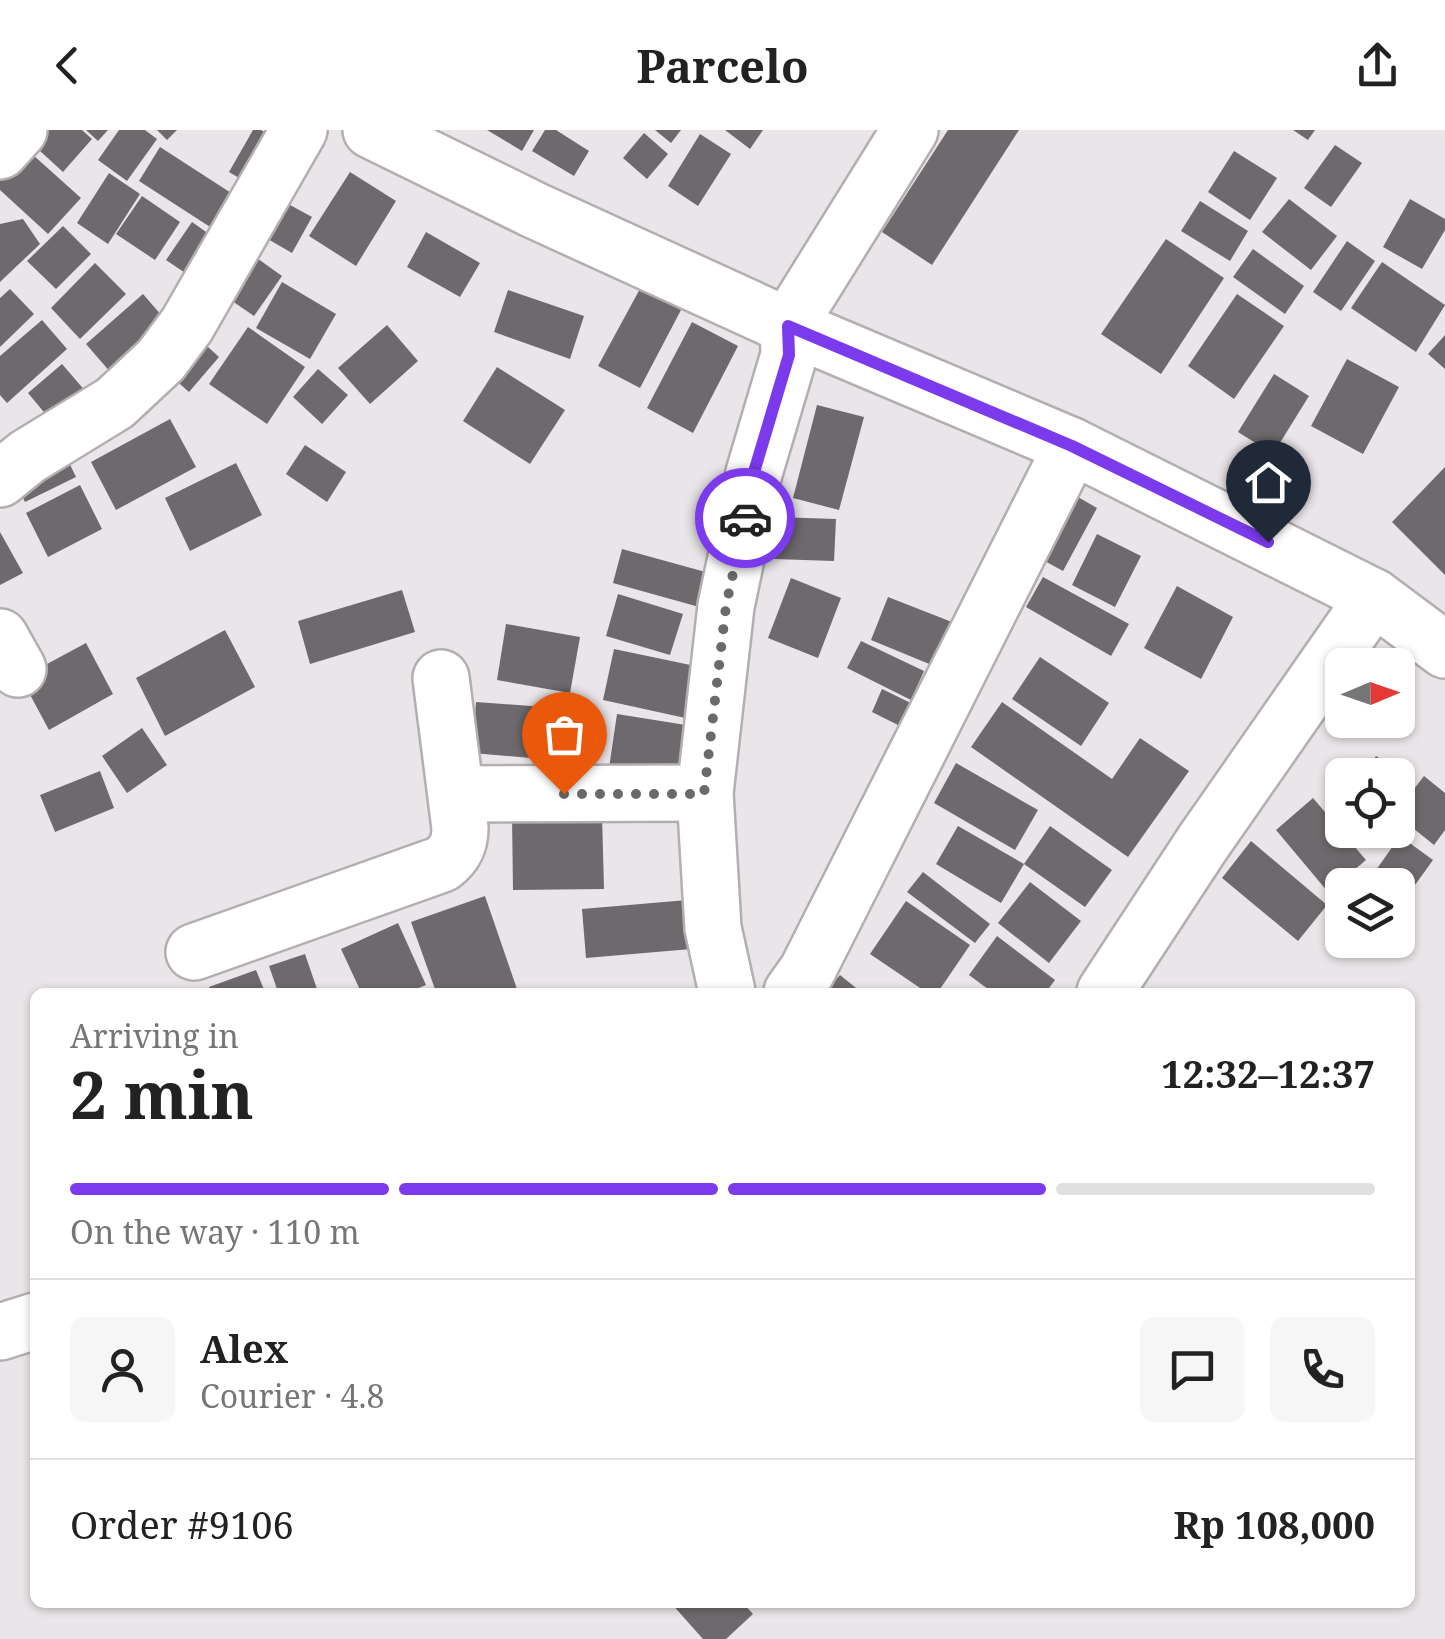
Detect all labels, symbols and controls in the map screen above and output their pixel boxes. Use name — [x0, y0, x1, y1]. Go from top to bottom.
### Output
text: Parcelo — [636, 35, 809, 96]
icon: back — [40, 38, 95, 93]
icon: share — [1350, 38, 1405, 93]
pin — [1226, 440, 1311, 543]
icon: home — [1241, 455, 1296, 510]
courier — [695, 468, 795, 568]
icon: car — [718, 491, 773, 546]
north arrow — [1325, 648, 1415, 738]
map controls — [1325, 648, 1415, 958]
pin — [522, 692, 607, 795]
icon: bag — [537, 707, 592, 762]
button: locate — [1325, 758, 1415, 848]
button: layers — [1325, 868, 1415, 958]
text: Arriving in — [70, 1014, 239, 1057]
text: 12:32–12:37 — [1161, 1047, 1375, 1099]
text: 2 min — [70, 1050, 254, 1138]
text: On the way · 110 m — [70, 1210, 360, 1253]
button: person — [70, 1317, 175, 1422]
button: chat — [1140, 1317, 1245, 1422]
button: phone — [1270, 1317, 1375, 1422]
text: Alex — [200, 1322, 288, 1374]
text: Courier · 4.8 — [200, 1374, 384, 1417]
text: Order #9106 — [70, 1498, 294, 1550]
text: Rp 108,000 — [1174, 1498, 1375, 1550]

